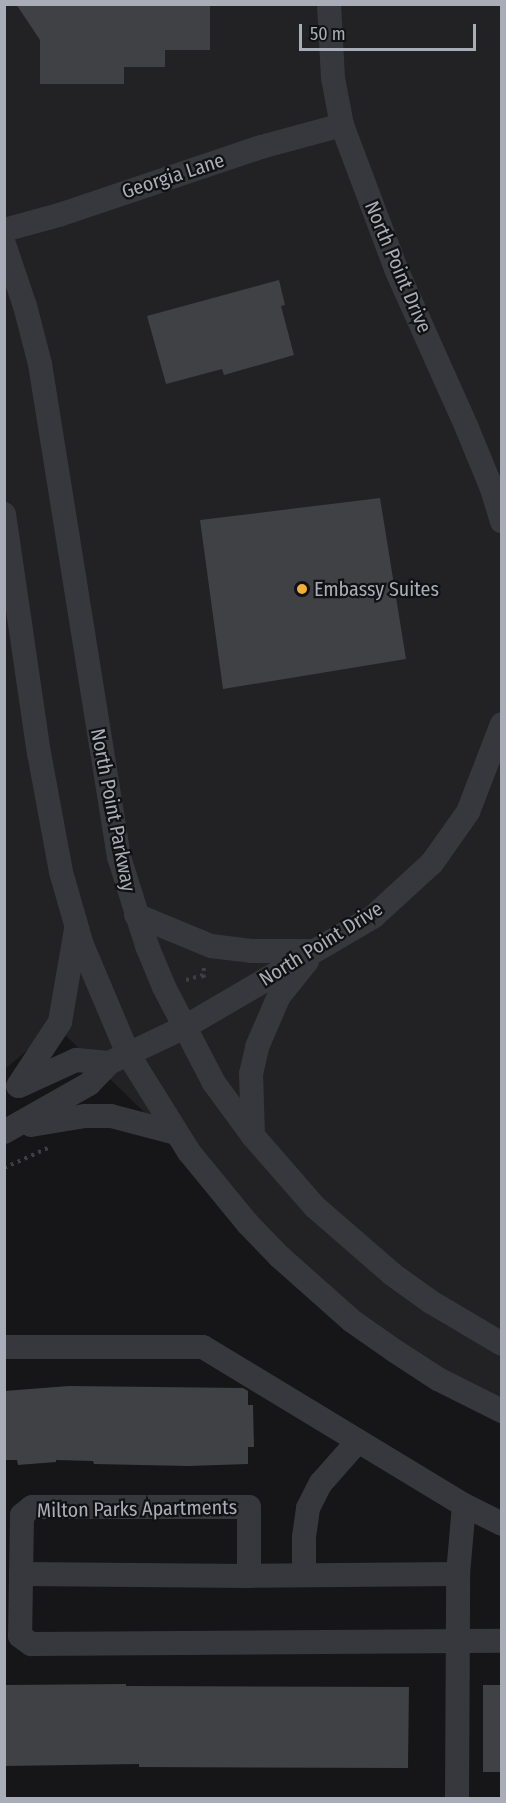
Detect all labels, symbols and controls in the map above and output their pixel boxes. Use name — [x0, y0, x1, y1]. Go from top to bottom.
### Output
scale bar — [302, 12, 479, 50]
text: 50 m — [310, 23, 346, 45]
street label: Georgia Lane — [119, 148, 227, 204]
street label: North Point Drive — [359, 197, 437, 337]
place label: Embassy Suites — [314, 577, 439, 601]
marker: Embassy Suites — [295, 582, 309, 596]
street label: North Point Parkway — [85, 727, 141, 893]
street label: North Point Drive — [255, 896, 387, 992]
street label: Milton Parks Apartments — [37, 1495, 237, 1523]

